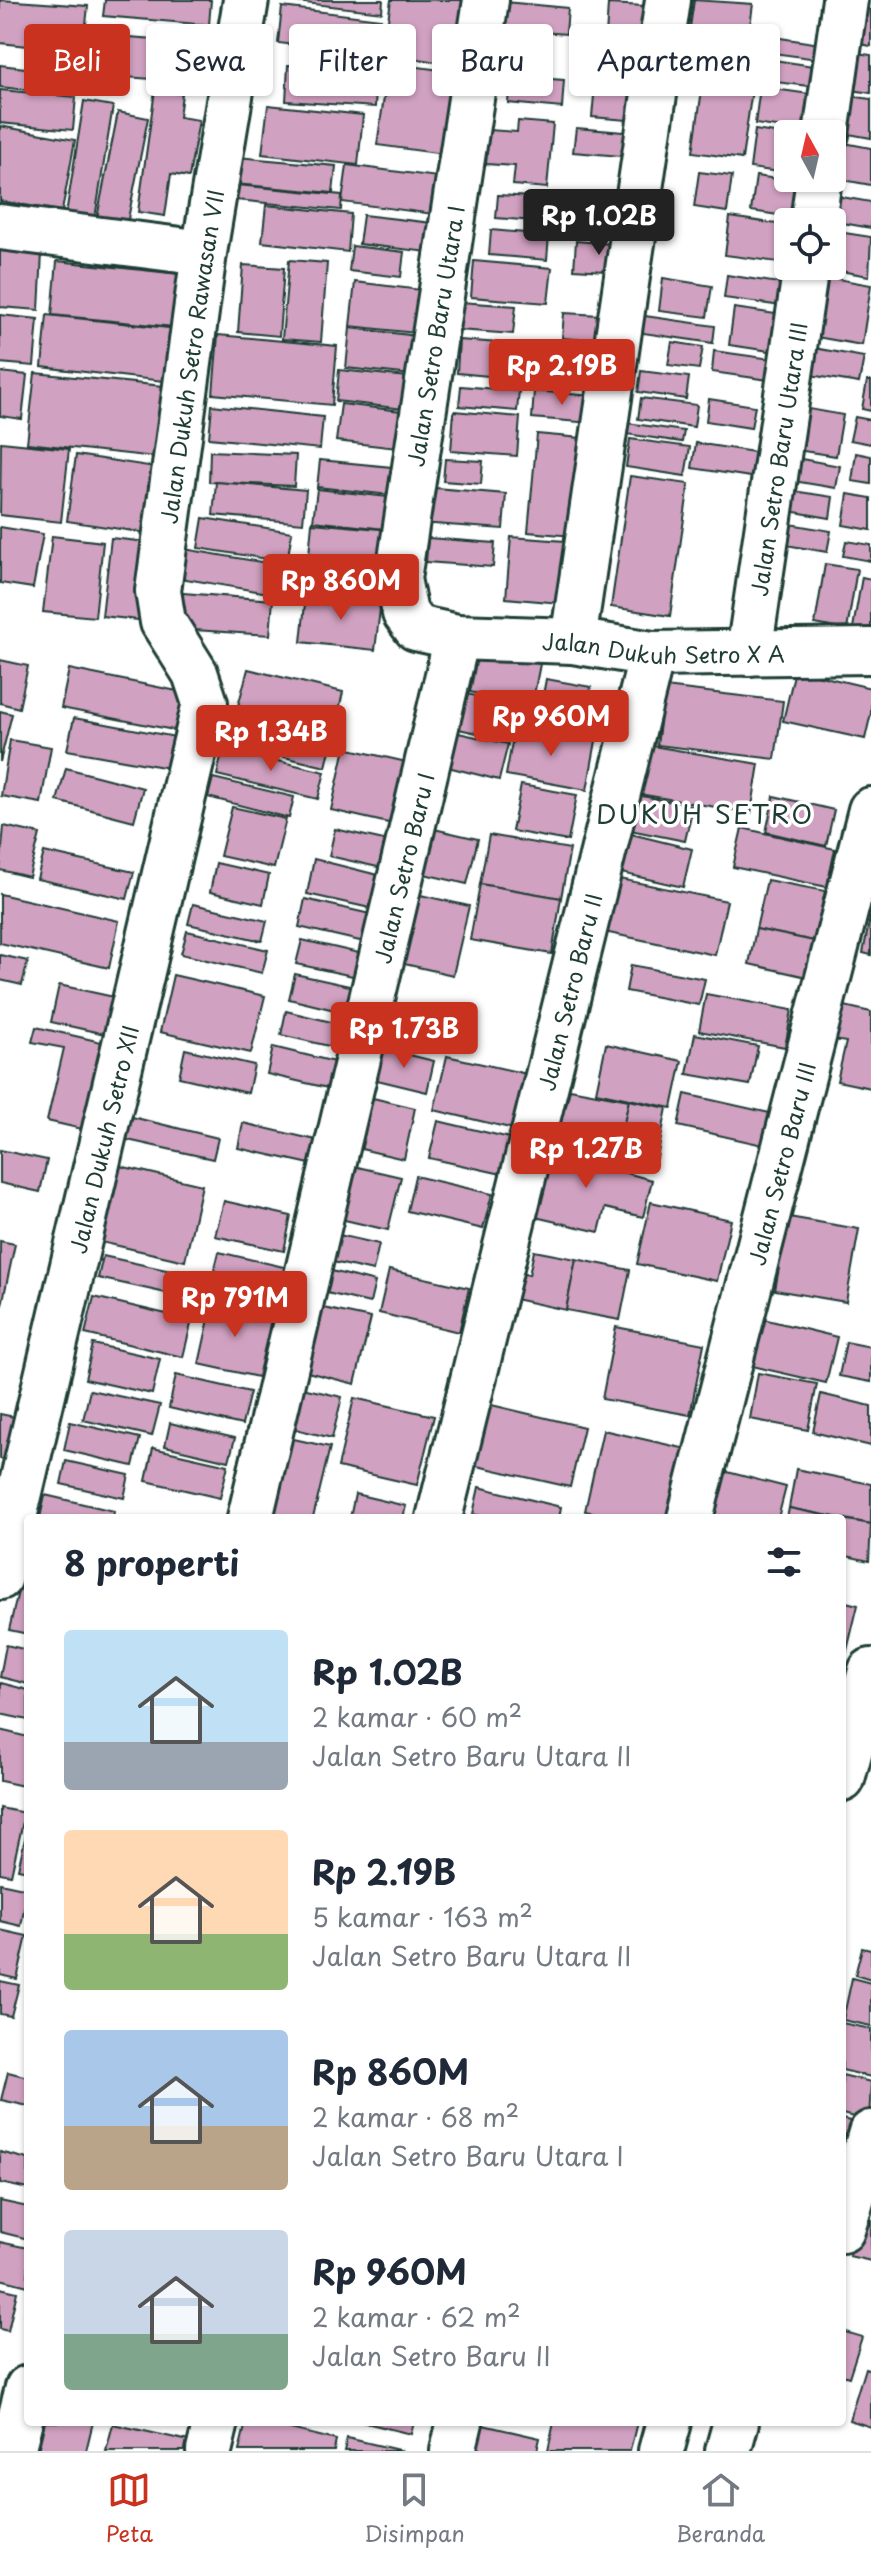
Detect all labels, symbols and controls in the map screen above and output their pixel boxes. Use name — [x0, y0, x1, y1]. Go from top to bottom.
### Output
chip: Beli — [24, 24, 130, 96]
chip: Sewa — [146, 24, 273, 96]
chip: Filter — [289, 24, 416, 96]
chip: Baru — [432, 24, 553, 96]
chip: Apartemen — [569, 24, 780, 96]
north arrow — [774, 120, 846, 192]
map controls — [774, 120, 846, 280]
street label: Jalan Dukuh Setro Rawasan VII — [151, 186, 231, 526]
pin: Rp 1.02B — [516, 189, 682, 257]
text: Rp 1.02B — [541, 195, 657, 234]
street label: Jalan Setro Baru Utara I — [398, 203, 472, 469]
button: locate — [774, 208, 846, 280]
street label: Jalan Setro Baru Utara III — [741, 320, 814, 598]
pin: Rp 2.19B — [479, 339, 645, 407]
text: Rp 2.19B — [507, 345, 617, 384]
pin: Rp 860M — [267, 554, 415, 622]
text: Rp 860M — [281, 560, 401, 599]
street label: Jalan Dukuh Setro X A — [542, 623, 785, 671]
pin: Rp 960M — [477, 690, 625, 758]
text: Rp 960M — [492, 696, 610, 735]
pin: Rp 1.34B — [188, 705, 354, 773]
text: Rp 1.34B — [214, 711, 328, 750]
street label: Jalan Setro Baru I — [364, 769, 441, 967]
district label: DUKUH SETRO — [596, 794, 814, 833]
street label: Jalan Setro Baru II — [529, 890, 609, 1094]
pin: Rp 1.73B — [321, 1002, 487, 1070]
text: Rp 1.73B — [349, 1008, 459, 1047]
street label: Jalan Dukuh Setro XII — [60, 1021, 146, 1257]
street label: Jalan Setro Baru III — [739, 1058, 822, 1269]
pin: Rp 1.27B — [503, 1122, 669, 1190]
text: Rp 1.27B — [529, 1128, 643, 1167]
pin: Rp 791M — [161, 1271, 309, 1339]
text: Rp 791M — [181, 1277, 289, 1316]
text: 8 properti — [64, 1536, 239, 1588]
icon: filters — [762, 1540, 806, 1584]
text: Rp 1.02B — [312, 1645, 463, 1697]
icon: home — [128, 1662, 224, 1758]
text: 2 kamar · 60 m² — [312, 1697, 522, 1736]
text: Jalan Setro Baru Utara II — [312, 1736, 632, 1775]
text: Rp 2.19B — [312, 1845, 456, 1897]
icon: home — [128, 1862, 224, 1958]
text: 5 kamar · 163 m² — [312, 1897, 533, 1936]
text: Jalan Setro Baru Utara II — [312, 1936, 632, 1975]
text: Rp 860M — [312, 2045, 469, 2097]
icon: home — [128, 2062, 224, 2158]
text: 2 kamar · 68 m² — [312, 2097, 519, 2136]
text: Jalan Setro Baru Utara I — [312, 2136, 624, 2175]
text: Rp 960M — [312, 2245, 467, 2297]
icon: home — [128, 2262, 224, 2358]
text: 2 kamar · 62 m² — [312, 2297, 521, 2336]
text: Jalan Setro Baru II — [312, 2336, 551, 2375]
tab: Peta — [106, 2468, 153, 2549]
tab: Disimpan — [364, 2468, 465, 2549]
tab: Beranda — [676, 2468, 765, 2549]

